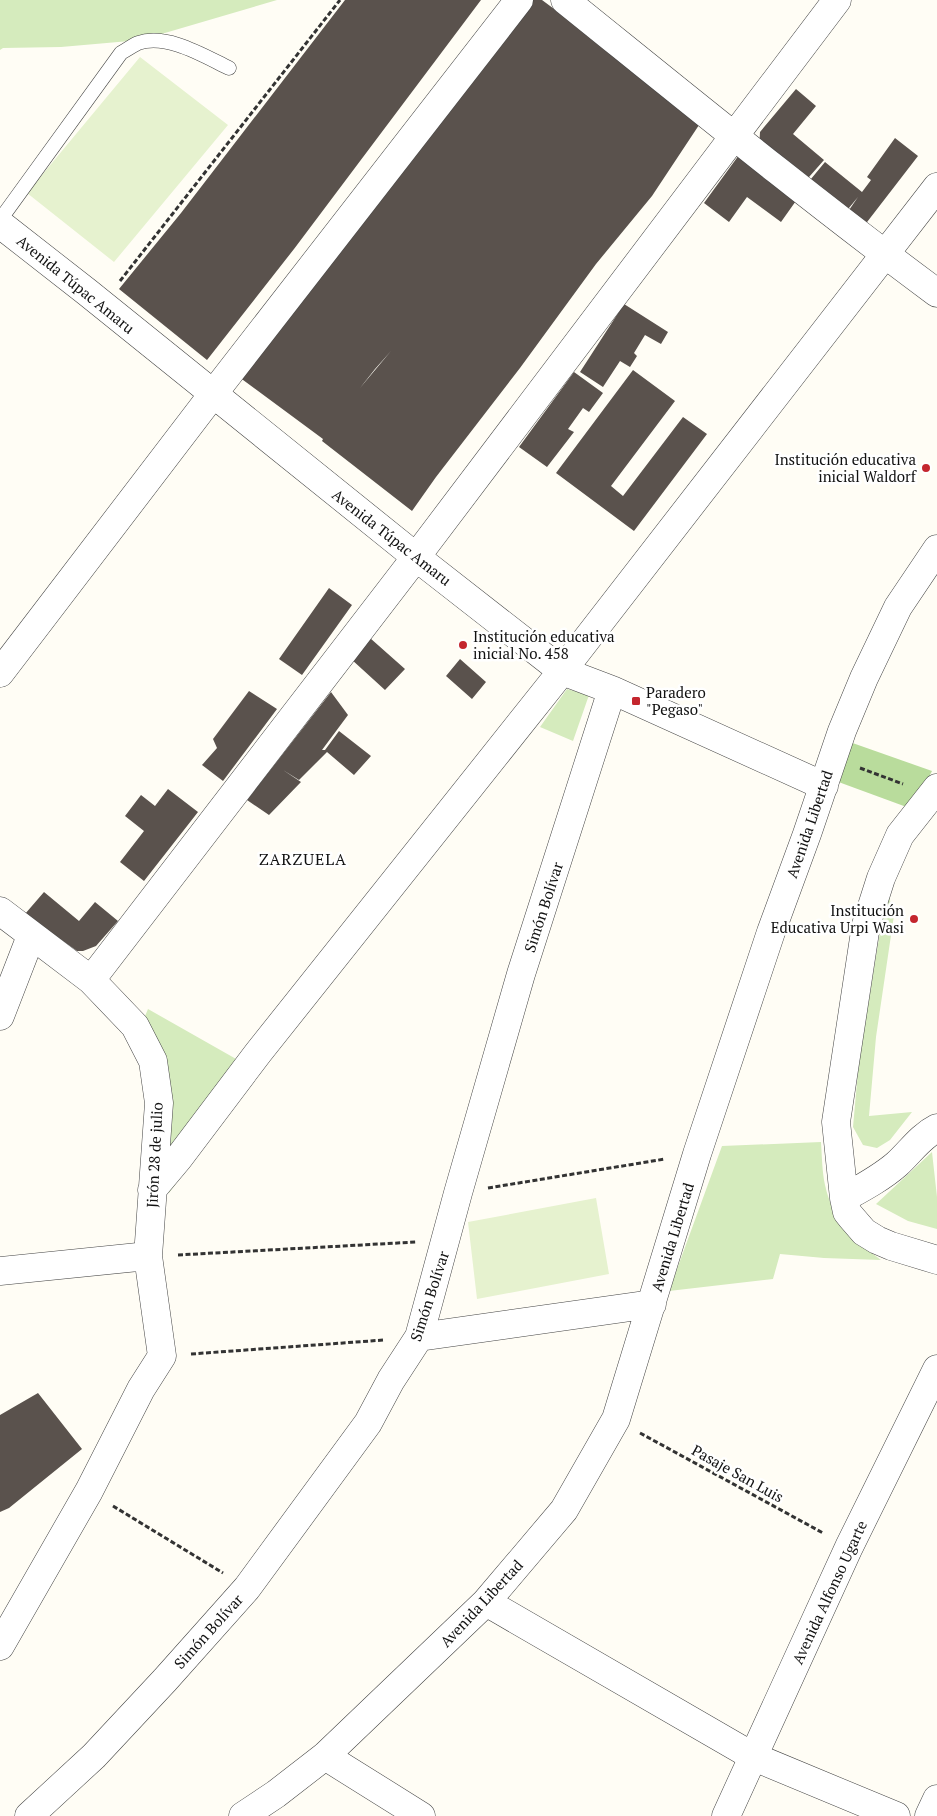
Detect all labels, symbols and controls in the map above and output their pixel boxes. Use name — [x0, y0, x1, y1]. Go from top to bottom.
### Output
street label: Avenida Túpac Amaru — [13, 230, 139, 338]
place label: Institución educativa inicial Waldorf — [774, 449, 917, 486]
marker: Institución educativa inicial Waldorf — [920, 462, 932, 474]
street label: Avenida Túpac Amaru — [328, 484, 456, 590]
place label: Institución educativa inicial No. 458 — [473, 626, 615, 663]
marker: Institución educativa inicial No. 458 — [457, 639, 469, 651]
place label: Paradero "Pegaso" — [646, 682, 706, 719]
marker: Paradero "Pegaso" — [630, 695, 642, 707]
street label: Avenida Libertad — [781, 767, 837, 881]
district label: ZARZUELA — [259, 848, 347, 870]
street label: Simón Bolívar — [519, 859, 567, 955]
place label: Institución Educativa Urpi Wasi — [771, 900, 904, 937]
marker: Institución Educativa Urpi Wasi — [908, 913, 920, 925]
street label: Jirón 28 de julio — [141, 1102, 167, 1208]
street label: Avenida Libertad — [646, 1180, 698, 1294]
street label: Simón Bolívar — [405, 1248, 453, 1344]
street label: Pasaje San Luis — [688, 1440, 788, 1506]
street label: Avenida Alfonso Ugarte — [787, 1517, 871, 1667]
street label: Avenida Libertad — [435, 1555, 527, 1651]
street label: Simón Bolívar — [169, 1589, 247, 1673]

